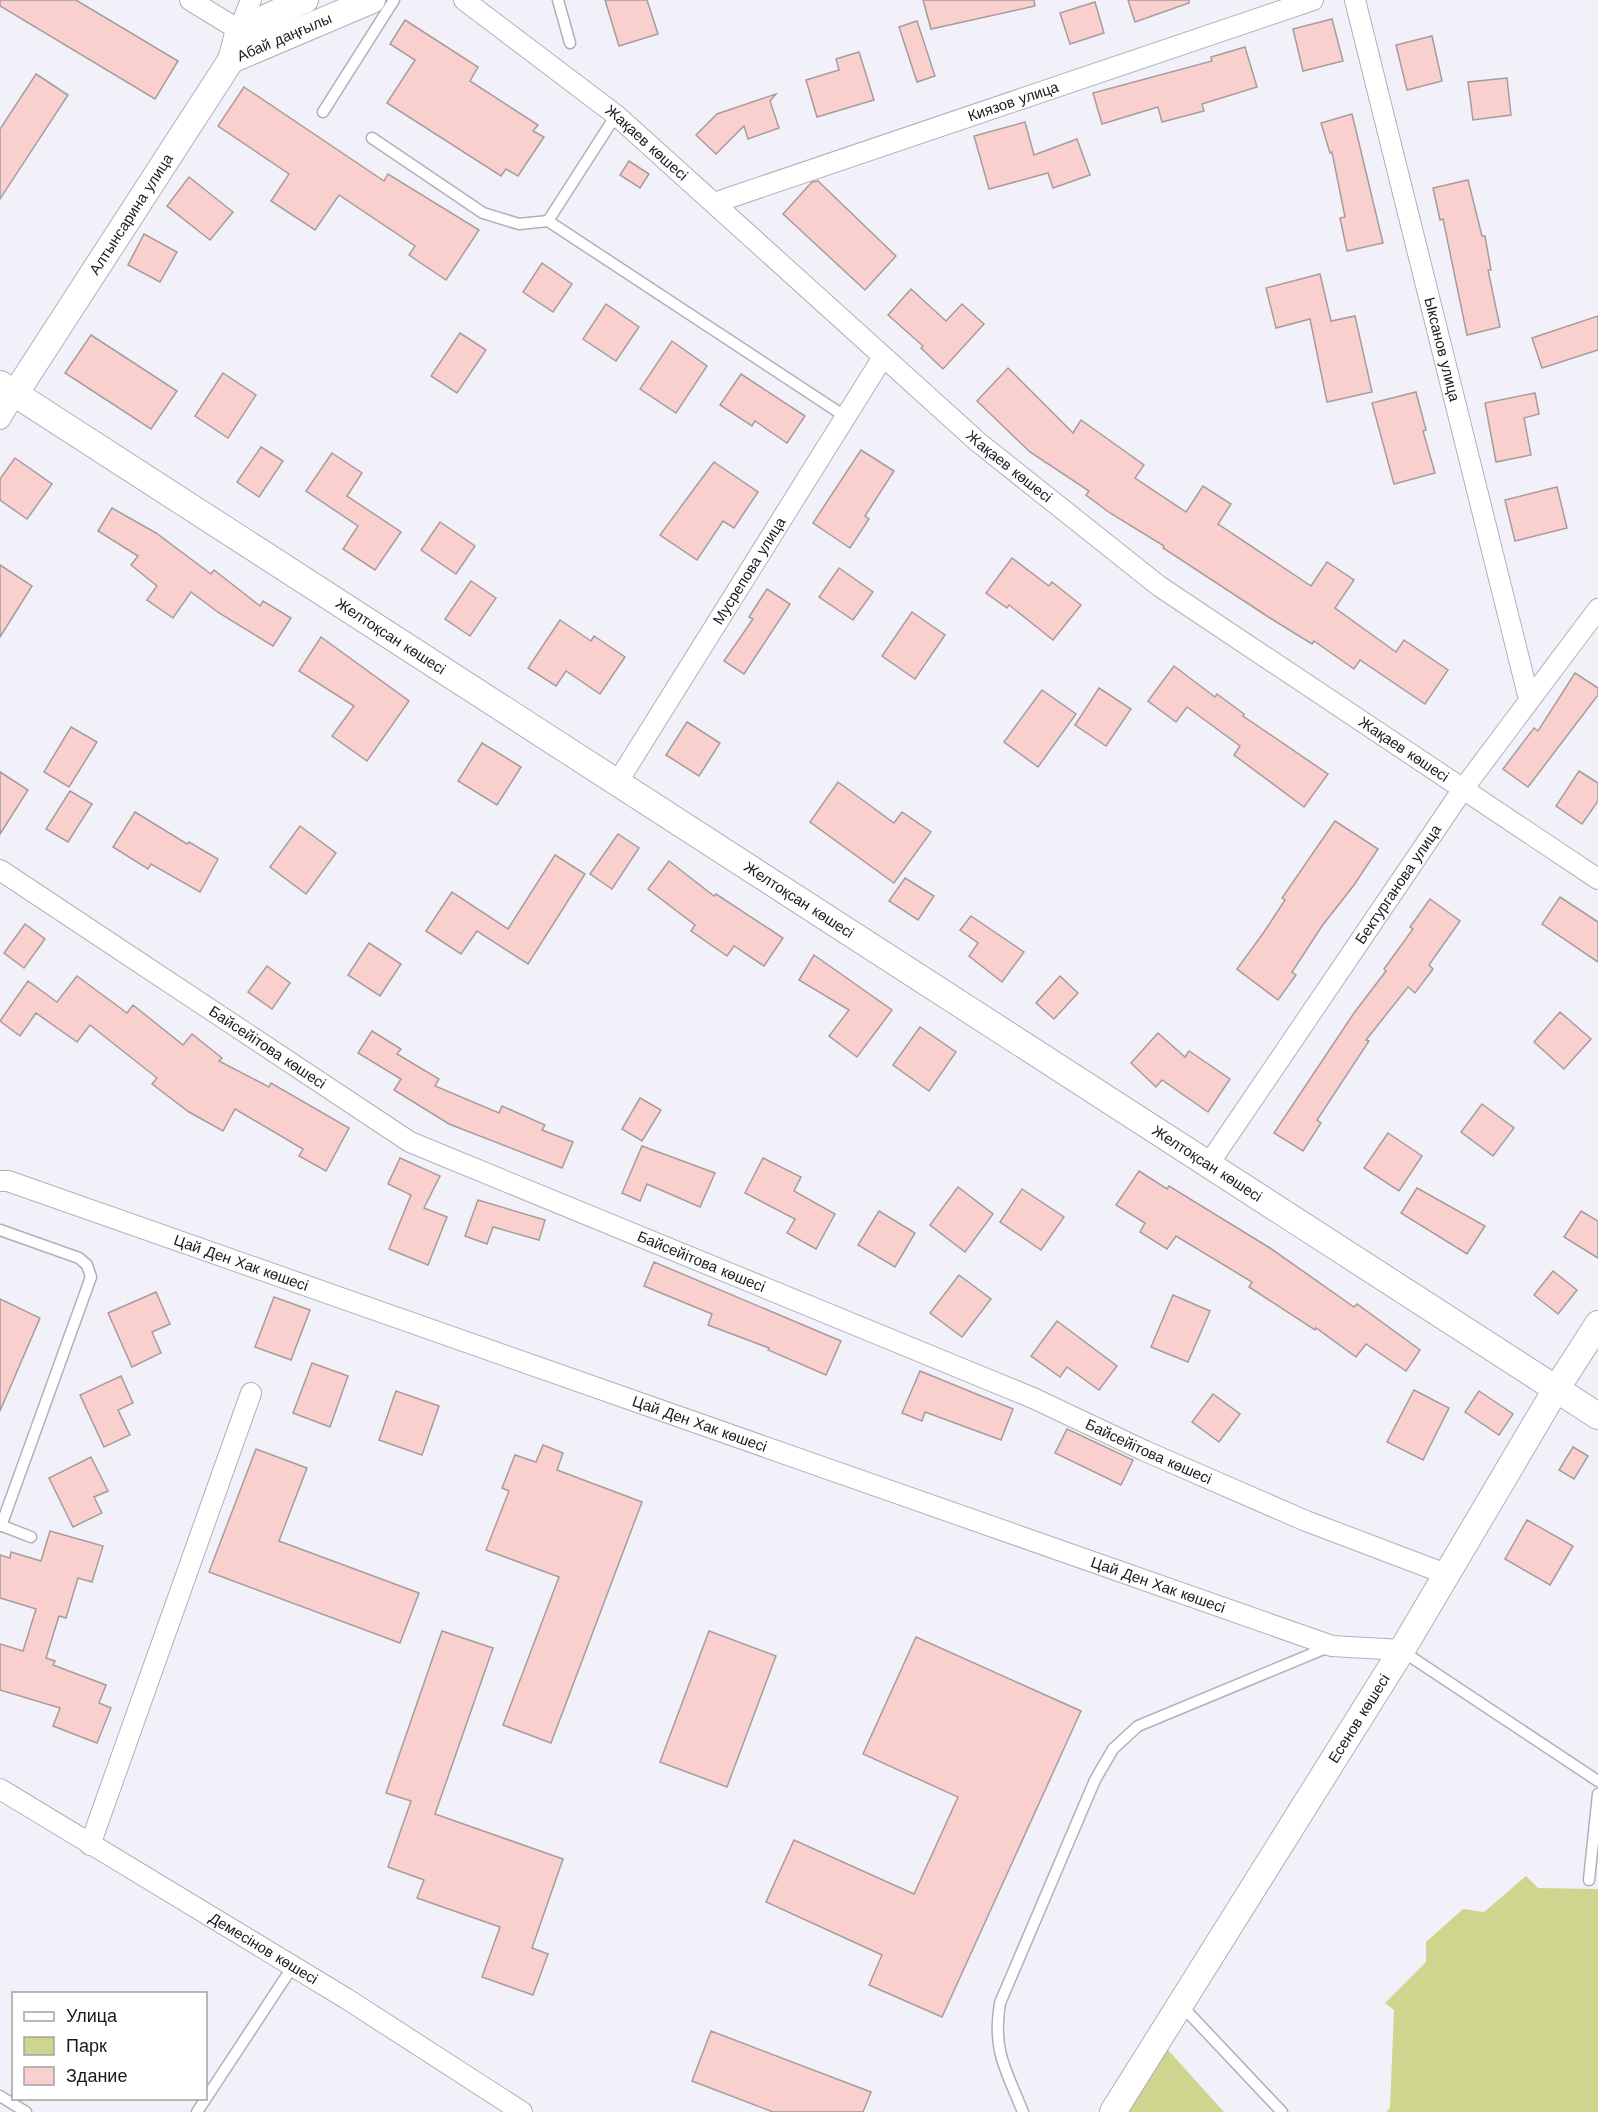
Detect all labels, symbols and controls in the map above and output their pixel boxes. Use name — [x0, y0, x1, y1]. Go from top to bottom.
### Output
street label: Абай даңғылы — [234, 9, 335, 65]
street label: Киязов улица — [966, 78, 1062, 125]
street label: Жақаев көшесі — [602, 101, 692, 185]
street label: Алтынсарина улица — [86, 150, 177, 278]
street label: Ыксанов улица — [1420, 295, 1464, 404]
street label: Жақаев көшесі — [962, 427, 1056, 506]
street label: Мусрепова улица — [709, 513, 790, 628]
street label: Желтоқсан көшесі — [332, 594, 449, 678]
street label: Жақаев көшесі — [1355, 713, 1452, 786]
street label: Бектурганова улица — [1351, 821, 1445, 948]
street label: Желтоқсан көшесі — [741, 858, 857, 942]
street label: Байсейітова көшесі — [206, 1002, 329, 1093]
street label: Желтоқсан көшесі — [1149, 1121, 1266, 1206]
street label: Байсейітова көшесі — [635, 1227, 768, 1296]
street label: Цай Ден Хак көшесі — [171, 1231, 311, 1295]
street label: Цай Ден Хак көшесі — [630, 1392, 769, 1456]
street label: Байсейітова көшесі — [1083, 1415, 1214, 1488]
street label: Цай Ден Хак көшесі — [1088, 1553, 1228, 1617]
street label: Есенов көшесі — [1325, 1671, 1394, 1766]
street label: Демесінов көшесі — [206, 1909, 321, 1988]
legend — [12, 1992, 207, 2100]
text: Улица — [66, 2005, 118, 2026]
text: Парк — [66, 2035, 107, 2056]
text: Здание — [66, 2065, 127, 2086]

